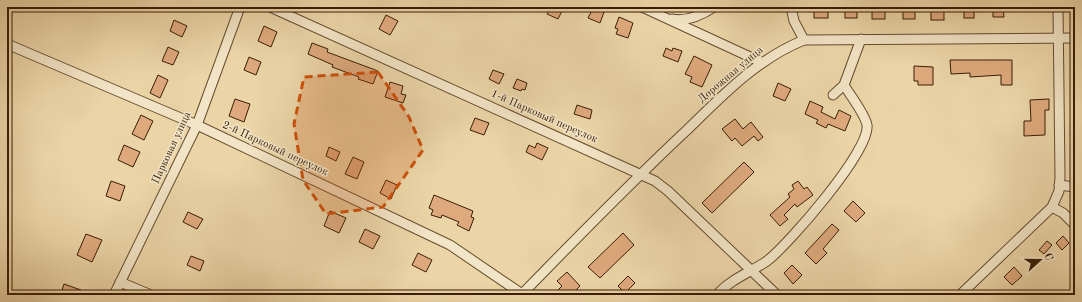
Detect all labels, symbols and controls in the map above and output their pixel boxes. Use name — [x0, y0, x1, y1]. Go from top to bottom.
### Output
street label: Дорожная улица — [696, 44, 766, 105]
street label: 1-й Парковый переулок — [489, 89, 599, 146]
street label: Парковая улица — [150, 110, 194, 186]
street label: 2-й Парковый переулок — [220, 120, 330, 179]
north arrow — [1020, 240, 1060, 280]
text: С — [1041, 252, 1054, 262]

